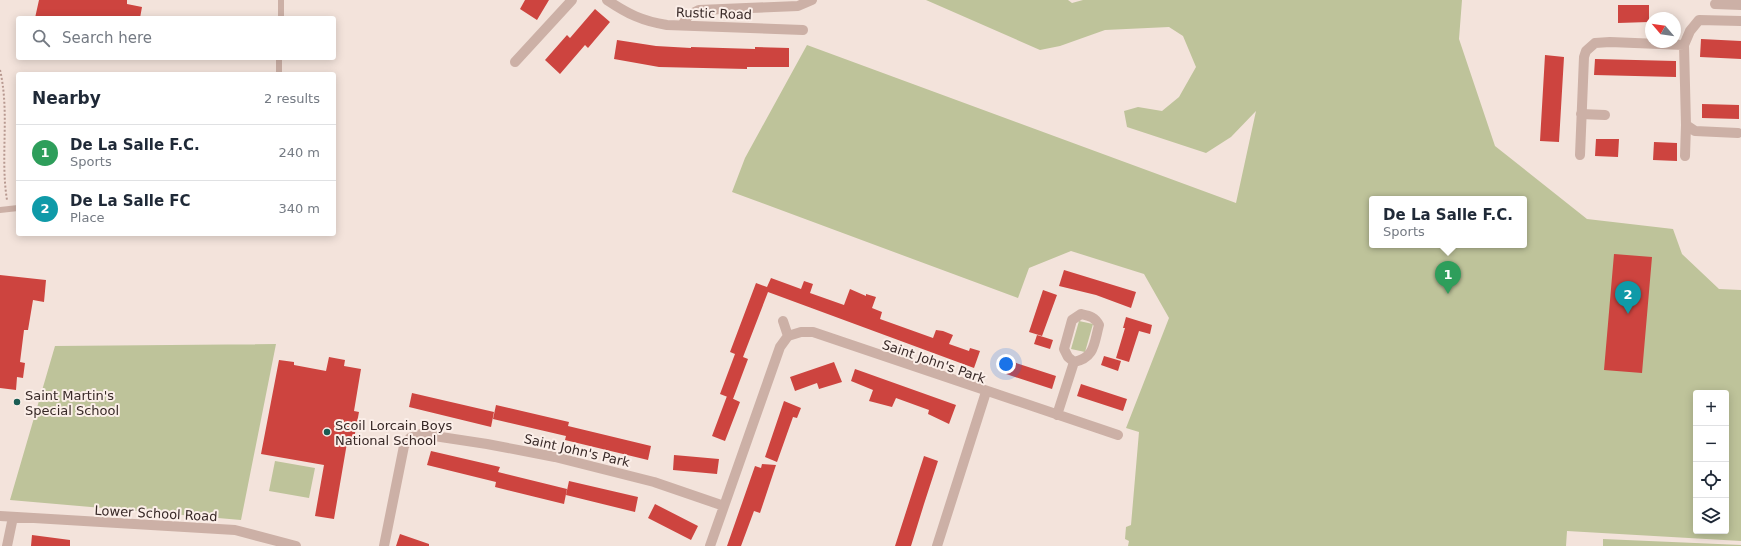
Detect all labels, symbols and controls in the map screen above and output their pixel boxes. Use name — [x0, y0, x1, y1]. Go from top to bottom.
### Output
street label: Rustic Road — [676, 5, 752, 22]
north arrow — [1645, 12, 1681, 48]
search box — [16, 16, 336, 60]
icon: search — [30, 27, 52, 49]
text: Search here — [62, 29, 152, 47]
text: Nearby — [32, 88, 101, 108]
text: 2 results — [264, 91, 320, 106]
text: De La Salle F.C. — [70, 136, 200, 154]
text: 1 — [40, 145, 50, 160]
text: 240 m — [278, 145, 320, 160]
text: Sports — [70, 154, 112, 169]
text: De La Salle FC — [70, 192, 191, 210]
popup — [1369, 196, 1527, 248]
text: 2 — [40, 201, 50, 216]
text: 340 m — [278, 201, 320, 216]
text: De La Salle F.C. — [1383, 206, 1513, 224]
text: Place — [70, 210, 105, 225]
text: Sports — [1383, 224, 1425, 239]
pin: 1 — [1435, 261, 1461, 294]
pin: 2 — [1615, 281, 1641, 314]
street label: Saint John's Park — [880, 337, 988, 386]
your location — [996, 354, 1016, 374]
place label: Saint Martin's Special School — [25, 388, 119, 418]
map controls — [1693, 390, 1729, 534]
button: + — [1693, 390, 1729, 426]
marker: Saint Martin's Special School — [12, 397, 22, 407]
place label: Scoil Lorcain Boys National School — [335, 418, 452, 448]
button: − — [1693, 426, 1729, 462]
marker: Scoil Lorcain Boys National School — [322, 427, 332, 437]
street label: Saint John's Park — [523, 431, 632, 470]
button: locate — [1693, 462, 1729, 498]
button: layers — [1693, 498, 1729, 534]
street label: Lower School Road — [94, 503, 218, 524]

